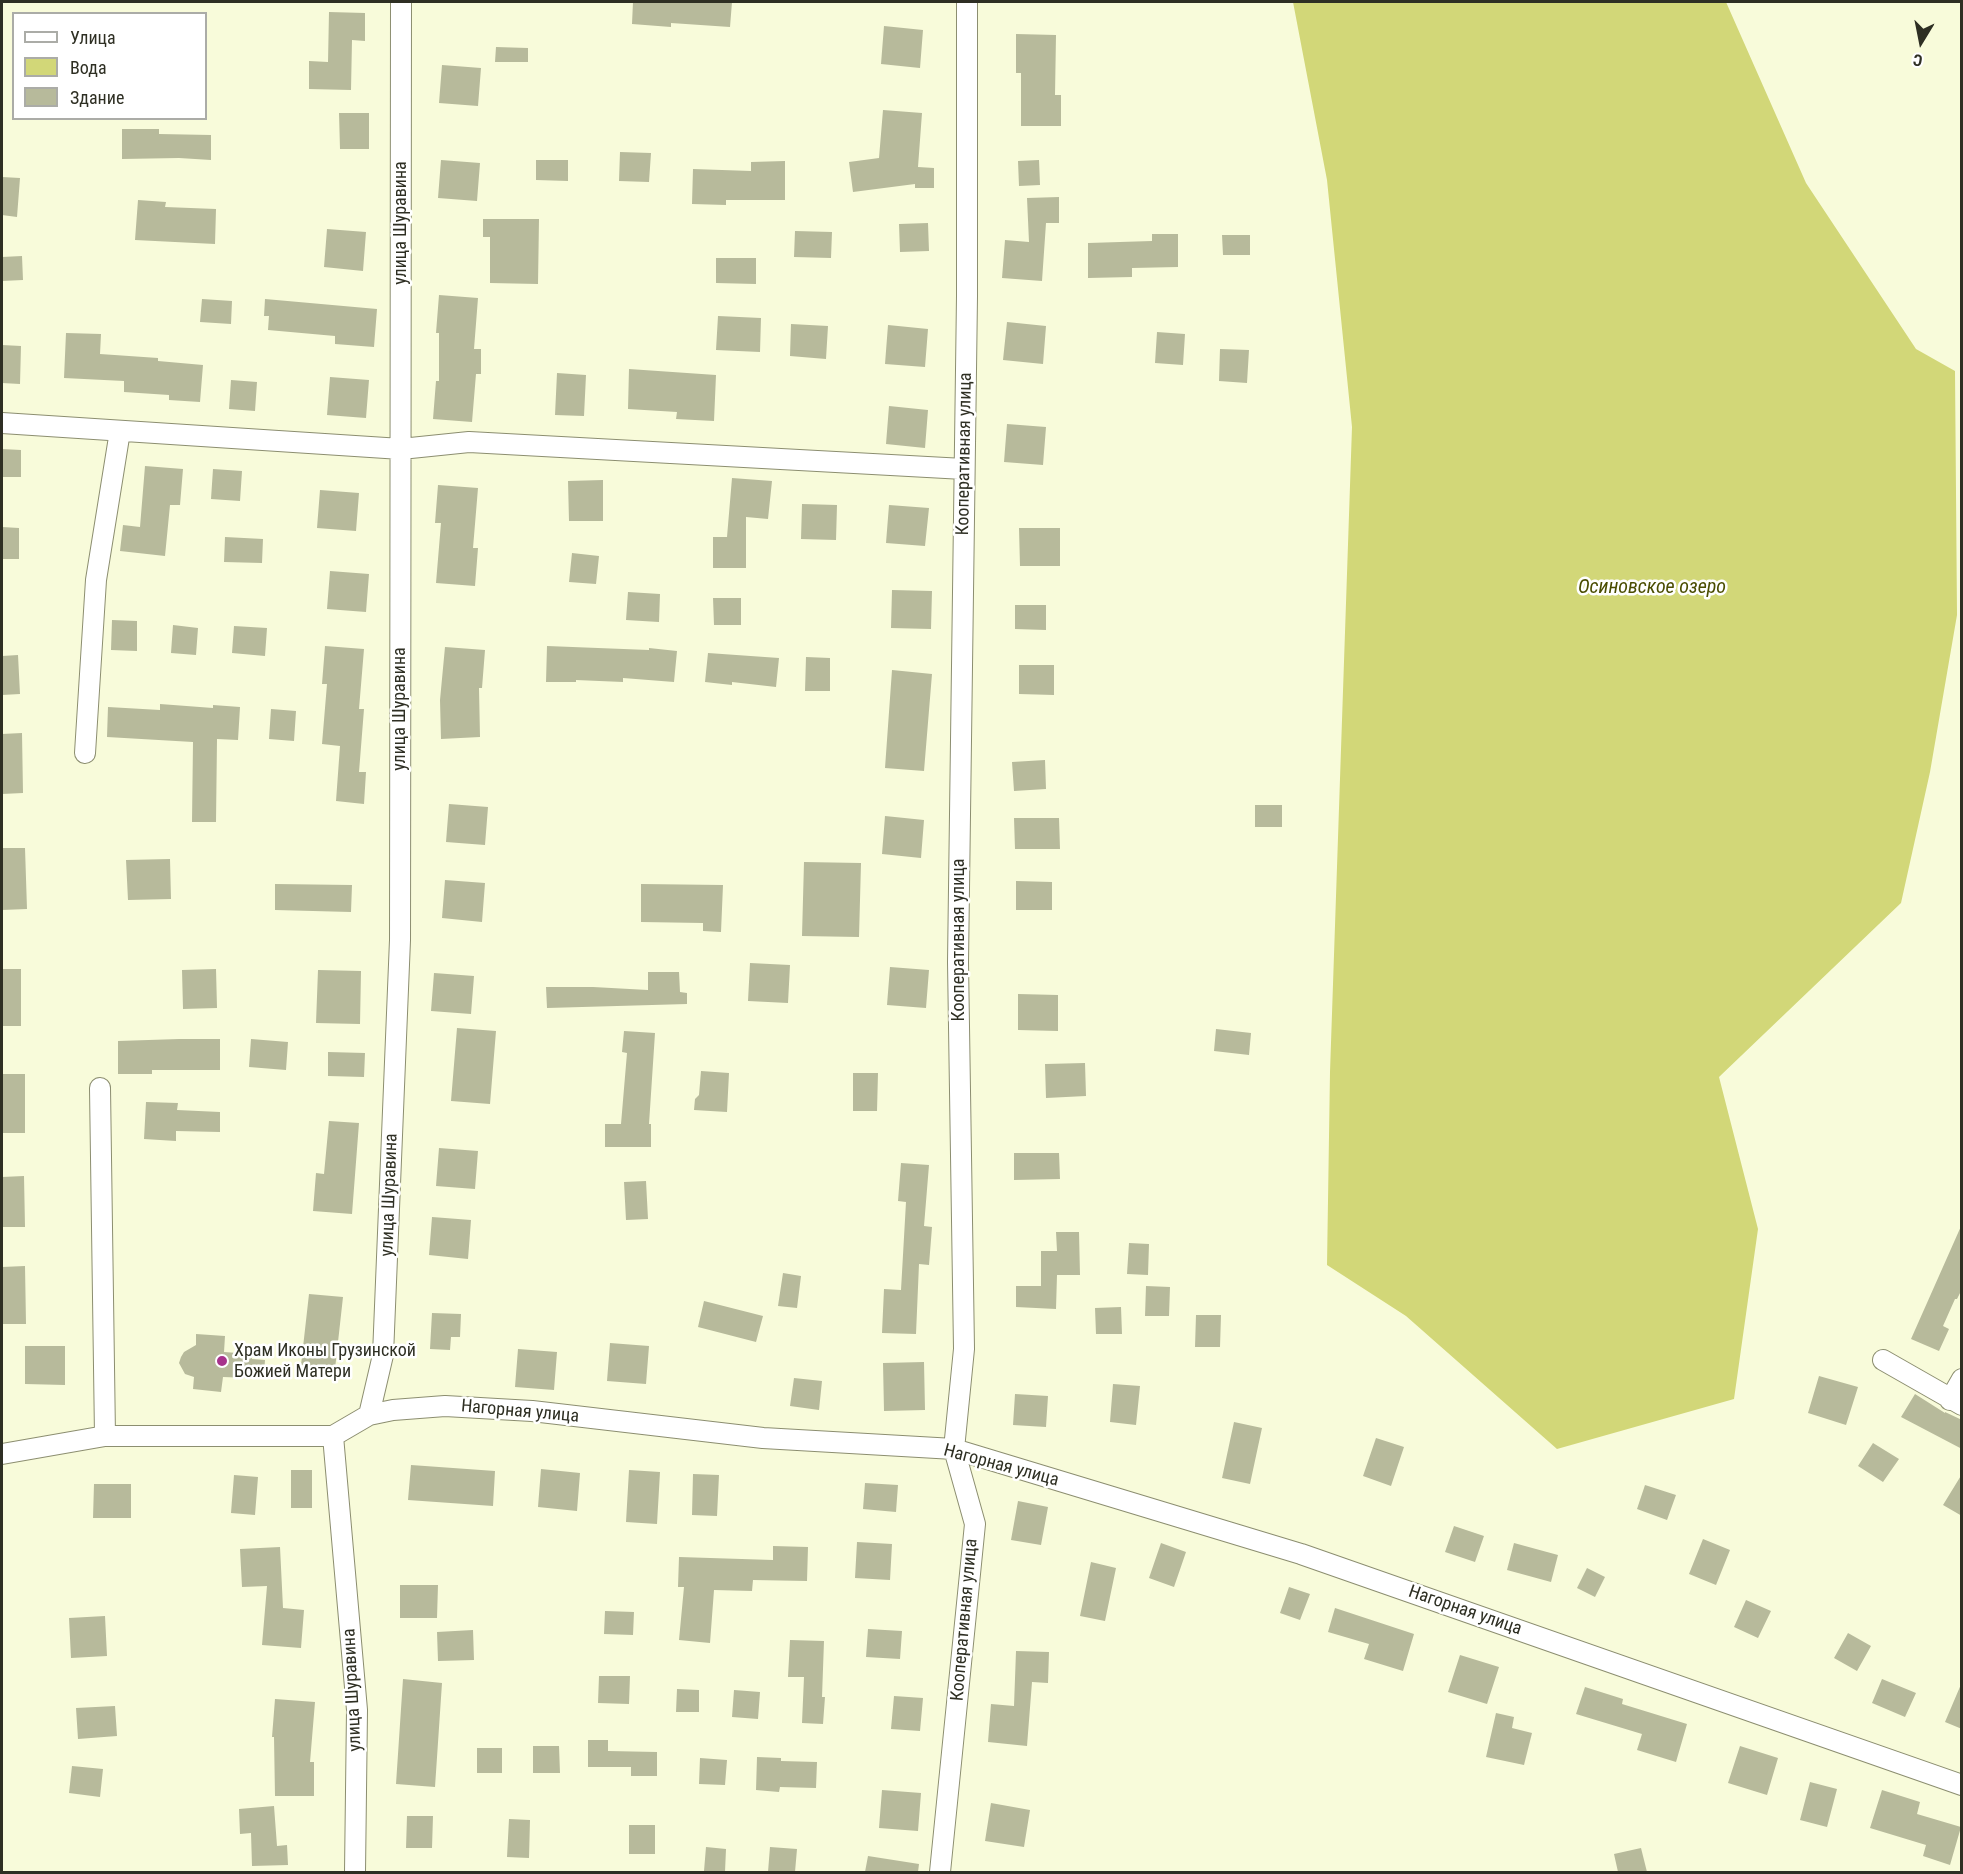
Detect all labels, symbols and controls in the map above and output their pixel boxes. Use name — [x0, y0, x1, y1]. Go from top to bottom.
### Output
legend — [12, 12, 207, 120]
north arrow — [1891, 12, 1951, 72]
text: Улица — [70, 27, 116, 48]
text: С — [1912, 50, 1924, 70]
text: Вода — [70, 57, 107, 78]
text: Здание — [70, 87, 124, 108]
street label: улица Шуравина — [390, 161, 412, 285]
street label: Кооперативная улица — [953, 372, 977, 536]
water label: Осиновское озеро — [1578, 576, 1726, 600]
street label: улица Шуравина — [389, 647, 411, 771]
street label: Кооперативная улица — [948, 859, 970, 1021]
street label: улица Шуравина — [377, 1133, 403, 1257]
place label: Храм Иконы Грузинской Божией Матери — [234, 1340, 416, 1382]
marker: Храм Иконы Грузинской Божией Матери — [215, 1354, 229, 1368]
street label: Нагорная улица — [460, 1396, 580, 1428]
street label: Нагорная улица — [941, 1440, 1061, 1492]
street label: Кооперативная улица — [947, 1538, 983, 1702]
street label: Нагорная улица — [1406, 1582, 1524, 1640]
street label: улица Шуравина — [339, 1628, 367, 1752]

